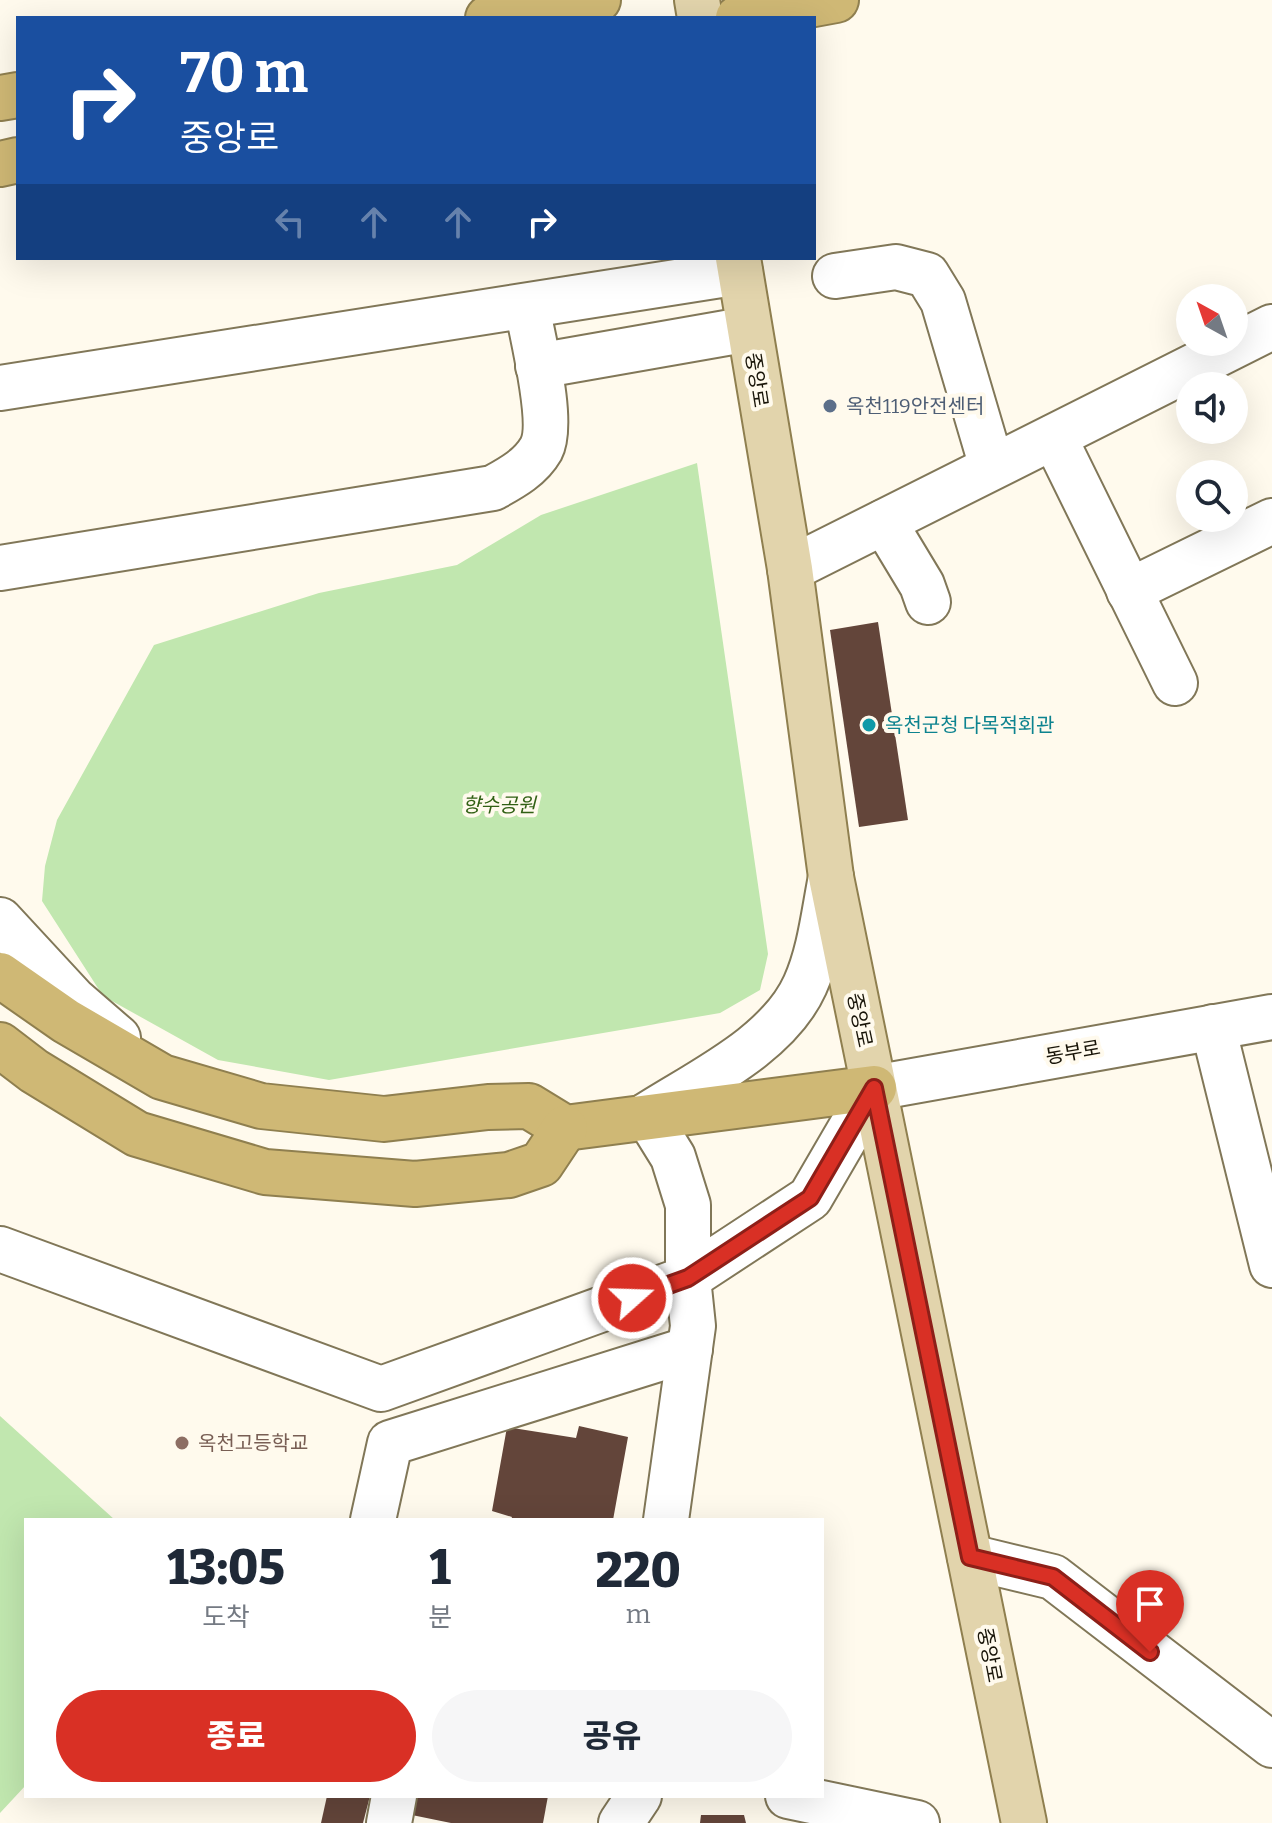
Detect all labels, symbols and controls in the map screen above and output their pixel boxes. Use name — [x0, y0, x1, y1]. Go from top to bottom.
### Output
text: 70 m — [180, 40, 308, 107]
icon: right — [48, 48, 152, 152]
text: 중앙로 — [180, 116, 279, 160]
icon: left — [268, 200, 312, 244]
icon: ahead — [352, 200, 396, 244]
icon: ahead — [436, 200, 480, 244]
icon: right — [520, 200, 564, 244]
north arrow — [1176, 284, 1248, 356]
map controls — [1176, 284, 1248, 532]
street label: 중앙로 — [741, 351, 773, 409]
button: sound — [1176, 372, 1248, 444]
place label: 옥천119안전센터 — [846, 394, 984, 418]
marker: 옥천119안전센터 — [821, 397, 839, 415]
button: search — [1176, 460, 1248, 532]
place label: 옥천군청 다목적회관 — [885, 713, 1055, 737]
marker: 옥천군청 다목적회관 — [860, 716, 878, 734]
park label: 향수공원 — [462, 793, 537, 817]
street label: 중앙로 — [843, 991, 877, 1049]
street label: 동부로 — [1044, 1035, 1102, 1069]
position arrow — [590, 1256, 674, 1340]
place label: 옥천고등학교 — [198, 1431, 308, 1455]
marker: 옥천고등학교 — [173, 1434, 191, 1452]
text: 13:05 — [167, 1539, 285, 1597]
text: 1 — [430, 1539, 451, 1597]
text: 220 — [595, 1542, 681, 1600]
pin — [1116, 1570, 1184, 1652]
icon: arrive — [1128, 1582, 1172, 1626]
text: m — [626, 1599, 650, 1630]
text: 도착 — [202, 1602, 250, 1633]
text: 분 — [428, 1602, 452, 1633]
street label: 중앙로 — [973, 1626, 1007, 1684]
button: 종료 — [56, 1690, 416, 1782]
button: 공유 — [432, 1690, 792, 1782]

